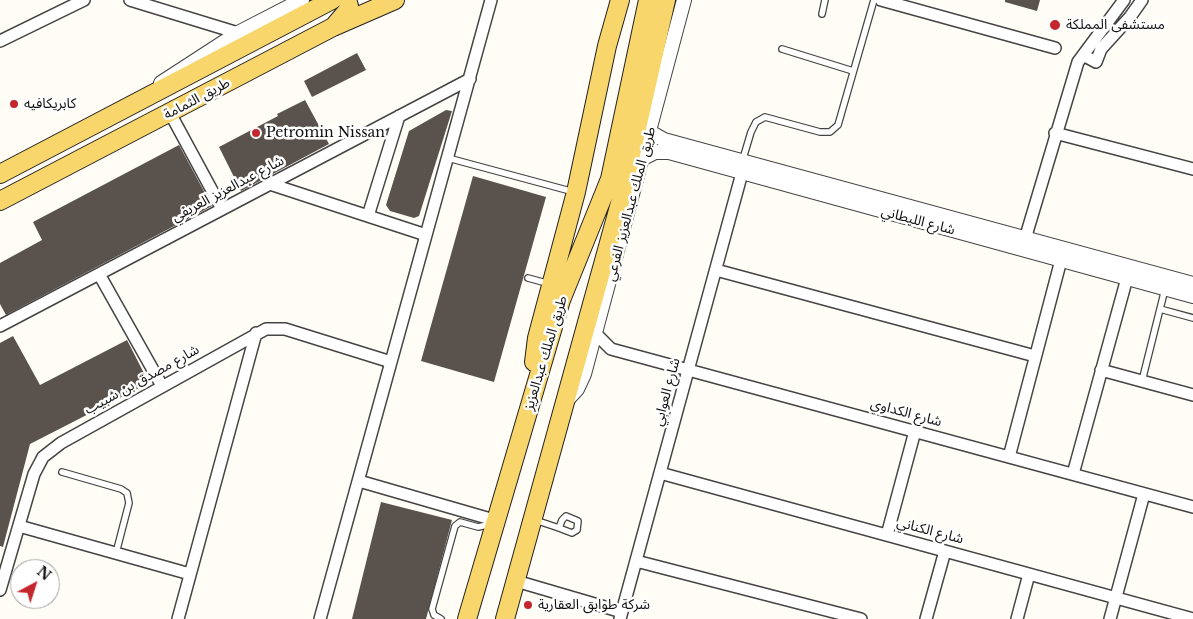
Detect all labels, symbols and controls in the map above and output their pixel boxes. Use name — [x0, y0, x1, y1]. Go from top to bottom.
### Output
place label: مستشفى المملكة — [1066, 17, 1165, 33]
marker: مستشفى المملكة — [1048, 18, 1062, 32]
street label: طريق الثمامة — [161, 75, 233, 123]
place label: كابريكافيه — [24, 96, 76, 112]
marker: كابريكافيه — [8, 98, 20, 110]
place label: Petromin Nissan — [266, 125, 385, 141]
street label: طريق الملك عبدالعزيز الفرعي — [602, 125, 660, 283]
marker: Petromin Nissan — [250, 127, 262, 139]
street label: شارع عبدالعزيز العريفي — [169, 152, 287, 226]
street label: شارع الليطاني — [879, 203, 957, 239]
street label: طريق الملك عبدالعزيز — [521, 294, 571, 412]
street label: شارع مصدق بن شبيب — [82, 341, 202, 419]
street label: شارع العوابي — [650, 356, 684, 428]
street label: شارع الكداوي — [869, 395, 943, 431]
street label: شارع الكناني — [895, 514, 965, 548]
north arrow — [10, 559, 60, 609]
text: N — [33, 562, 55, 584]
place label: شركة طوابق العقارية — [538, 597, 650, 613]
marker: شركة طوابق العقارية — [522, 599, 534, 611]

